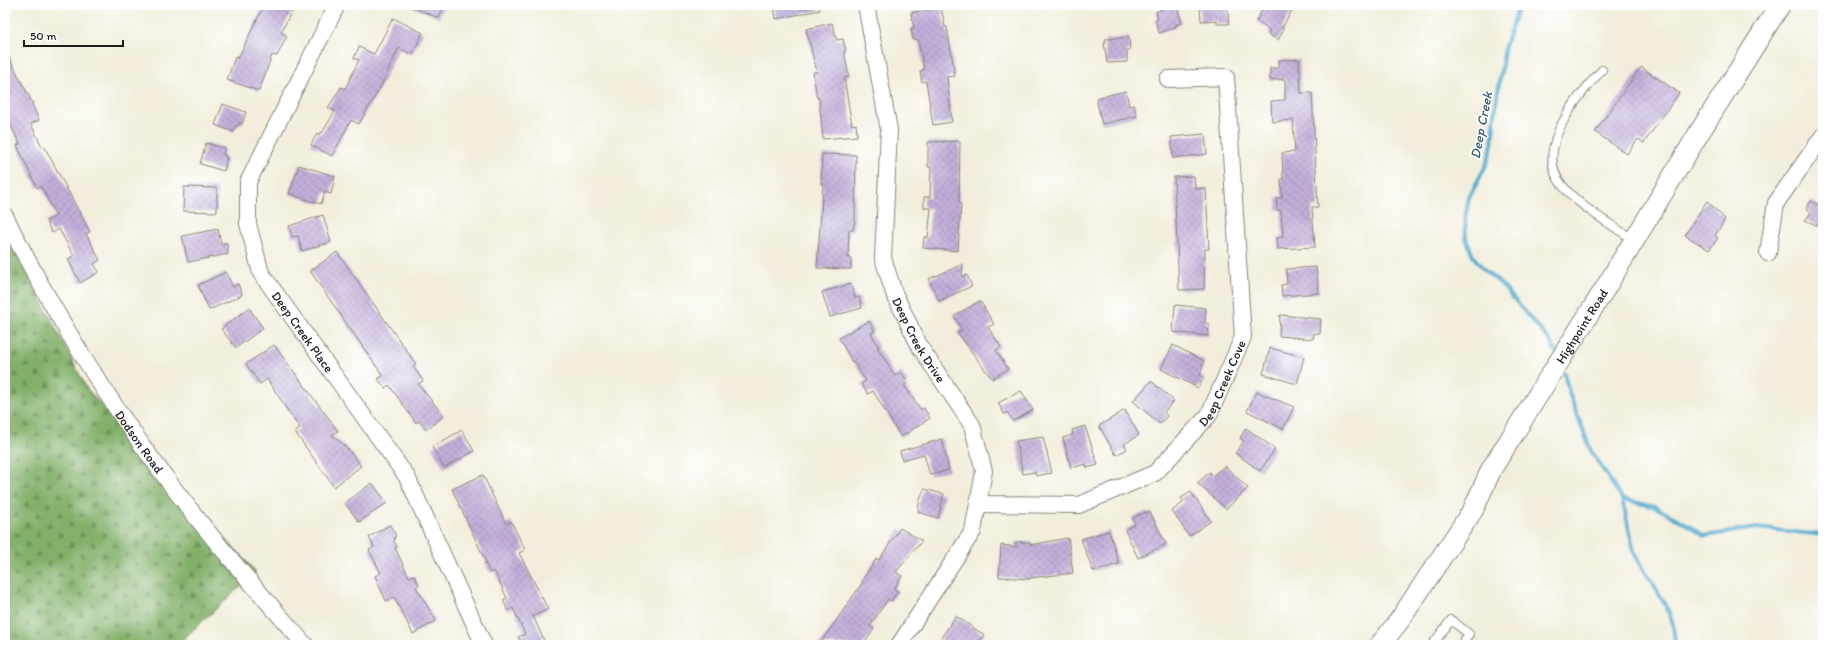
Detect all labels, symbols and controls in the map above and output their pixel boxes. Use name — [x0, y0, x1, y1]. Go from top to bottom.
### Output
scale bar — [24, 22, 123, 48]
text: 50 m — [30, 29, 56, 43]
water label: Deep Creek — [1467, 89, 1496, 160]
street label: Highpoint Road — [1553, 286, 1611, 366]
street label: Deep Creek Place — [269, 289, 337, 375]
street label: Deep Creek Drive — [889, 295, 949, 386]
street label: Deep Creek Cove — [1195, 338, 1249, 430]
street label: Dodson Road — [112, 407, 167, 476]

